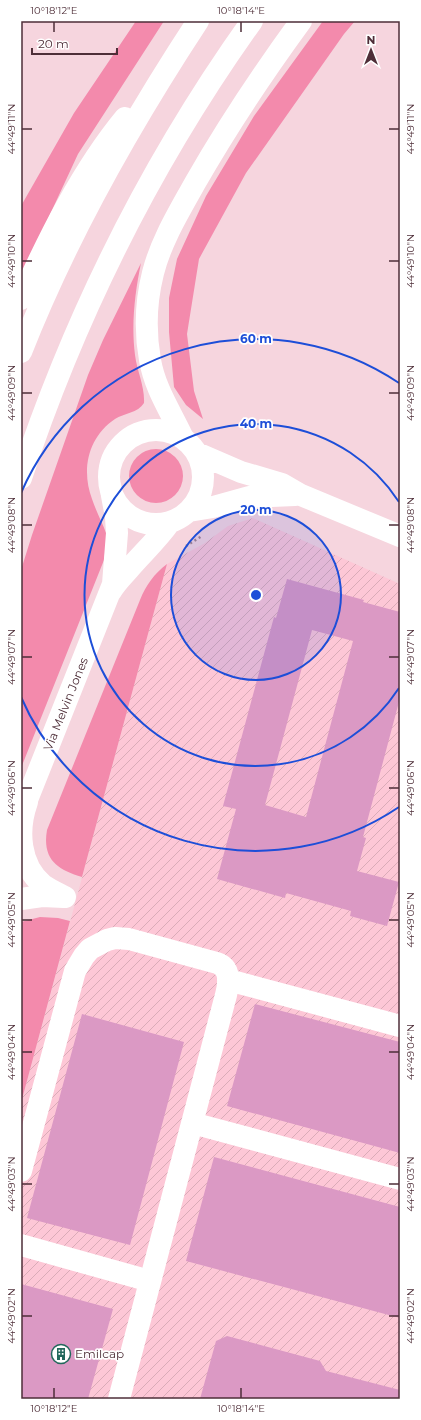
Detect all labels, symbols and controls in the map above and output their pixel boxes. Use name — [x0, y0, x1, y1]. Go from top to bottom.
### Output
text: 10°18'12"E — [30, 4, 78, 17]
text: 10°18'14"E — [217, 4, 265, 17]
scale bar — [32, 30, 117, 56]
north arrow — [351, 30, 391, 70]
text: N — [367, 33, 375, 47]
text: 20 m — [38, 36, 69, 51]
text: 44°49'11"N — [5, 104, 18, 155]
text: 44°49'11"N — [404, 104, 417, 155]
text: 44°49'10"N — [5, 234, 18, 288]
text: 44°49'10"N — [404, 234, 417, 288]
text: 60 m — [240, 331, 272, 346]
text: 44°49'09"N — [5, 365, 18, 421]
text: 44°49'09"N — [404, 365, 417, 421]
text: 40 m — [240, 416, 272, 431]
text: 44°49'08"N — [5, 497, 18, 553]
text: 44°49'08"N — [404, 497, 417, 553]
text: 20 m — [240, 502, 272, 517]
centre of rings — [249, 588, 263, 602]
text: 44°49'07"N — [5, 629, 18, 685]
text: 44°49'07"N — [404, 629, 417, 685]
street label: Via Melvin Jones — [40, 655, 91, 753]
text: 44°49'06"N — [5, 760, 18, 816]
text: 44°49'06"N — [404, 760, 417, 816]
text: 44°49'05"N — [5, 892, 18, 948]
text: 44°49'05"N — [404, 892, 417, 948]
text: 44°49'04"N — [5, 1024, 18, 1080]
text: 44°49'04"N — [404, 1024, 417, 1080]
text: 44°49'03"N — [5, 1156, 18, 1212]
text: 44°49'03"N — [404, 1156, 417, 1212]
text: 44°49'02"N — [5, 1288, 18, 1344]
text: 44°49'02"N — [404, 1288, 417, 1344]
building icon: Emilcap — [50, 1343, 72, 1365]
place label: Emilcap — [75, 1346, 124, 1361]
text: 10°18'12"E — [30, 1402, 78, 1415]
text: 10°18'14"E — [217, 1402, 265, 1415]

